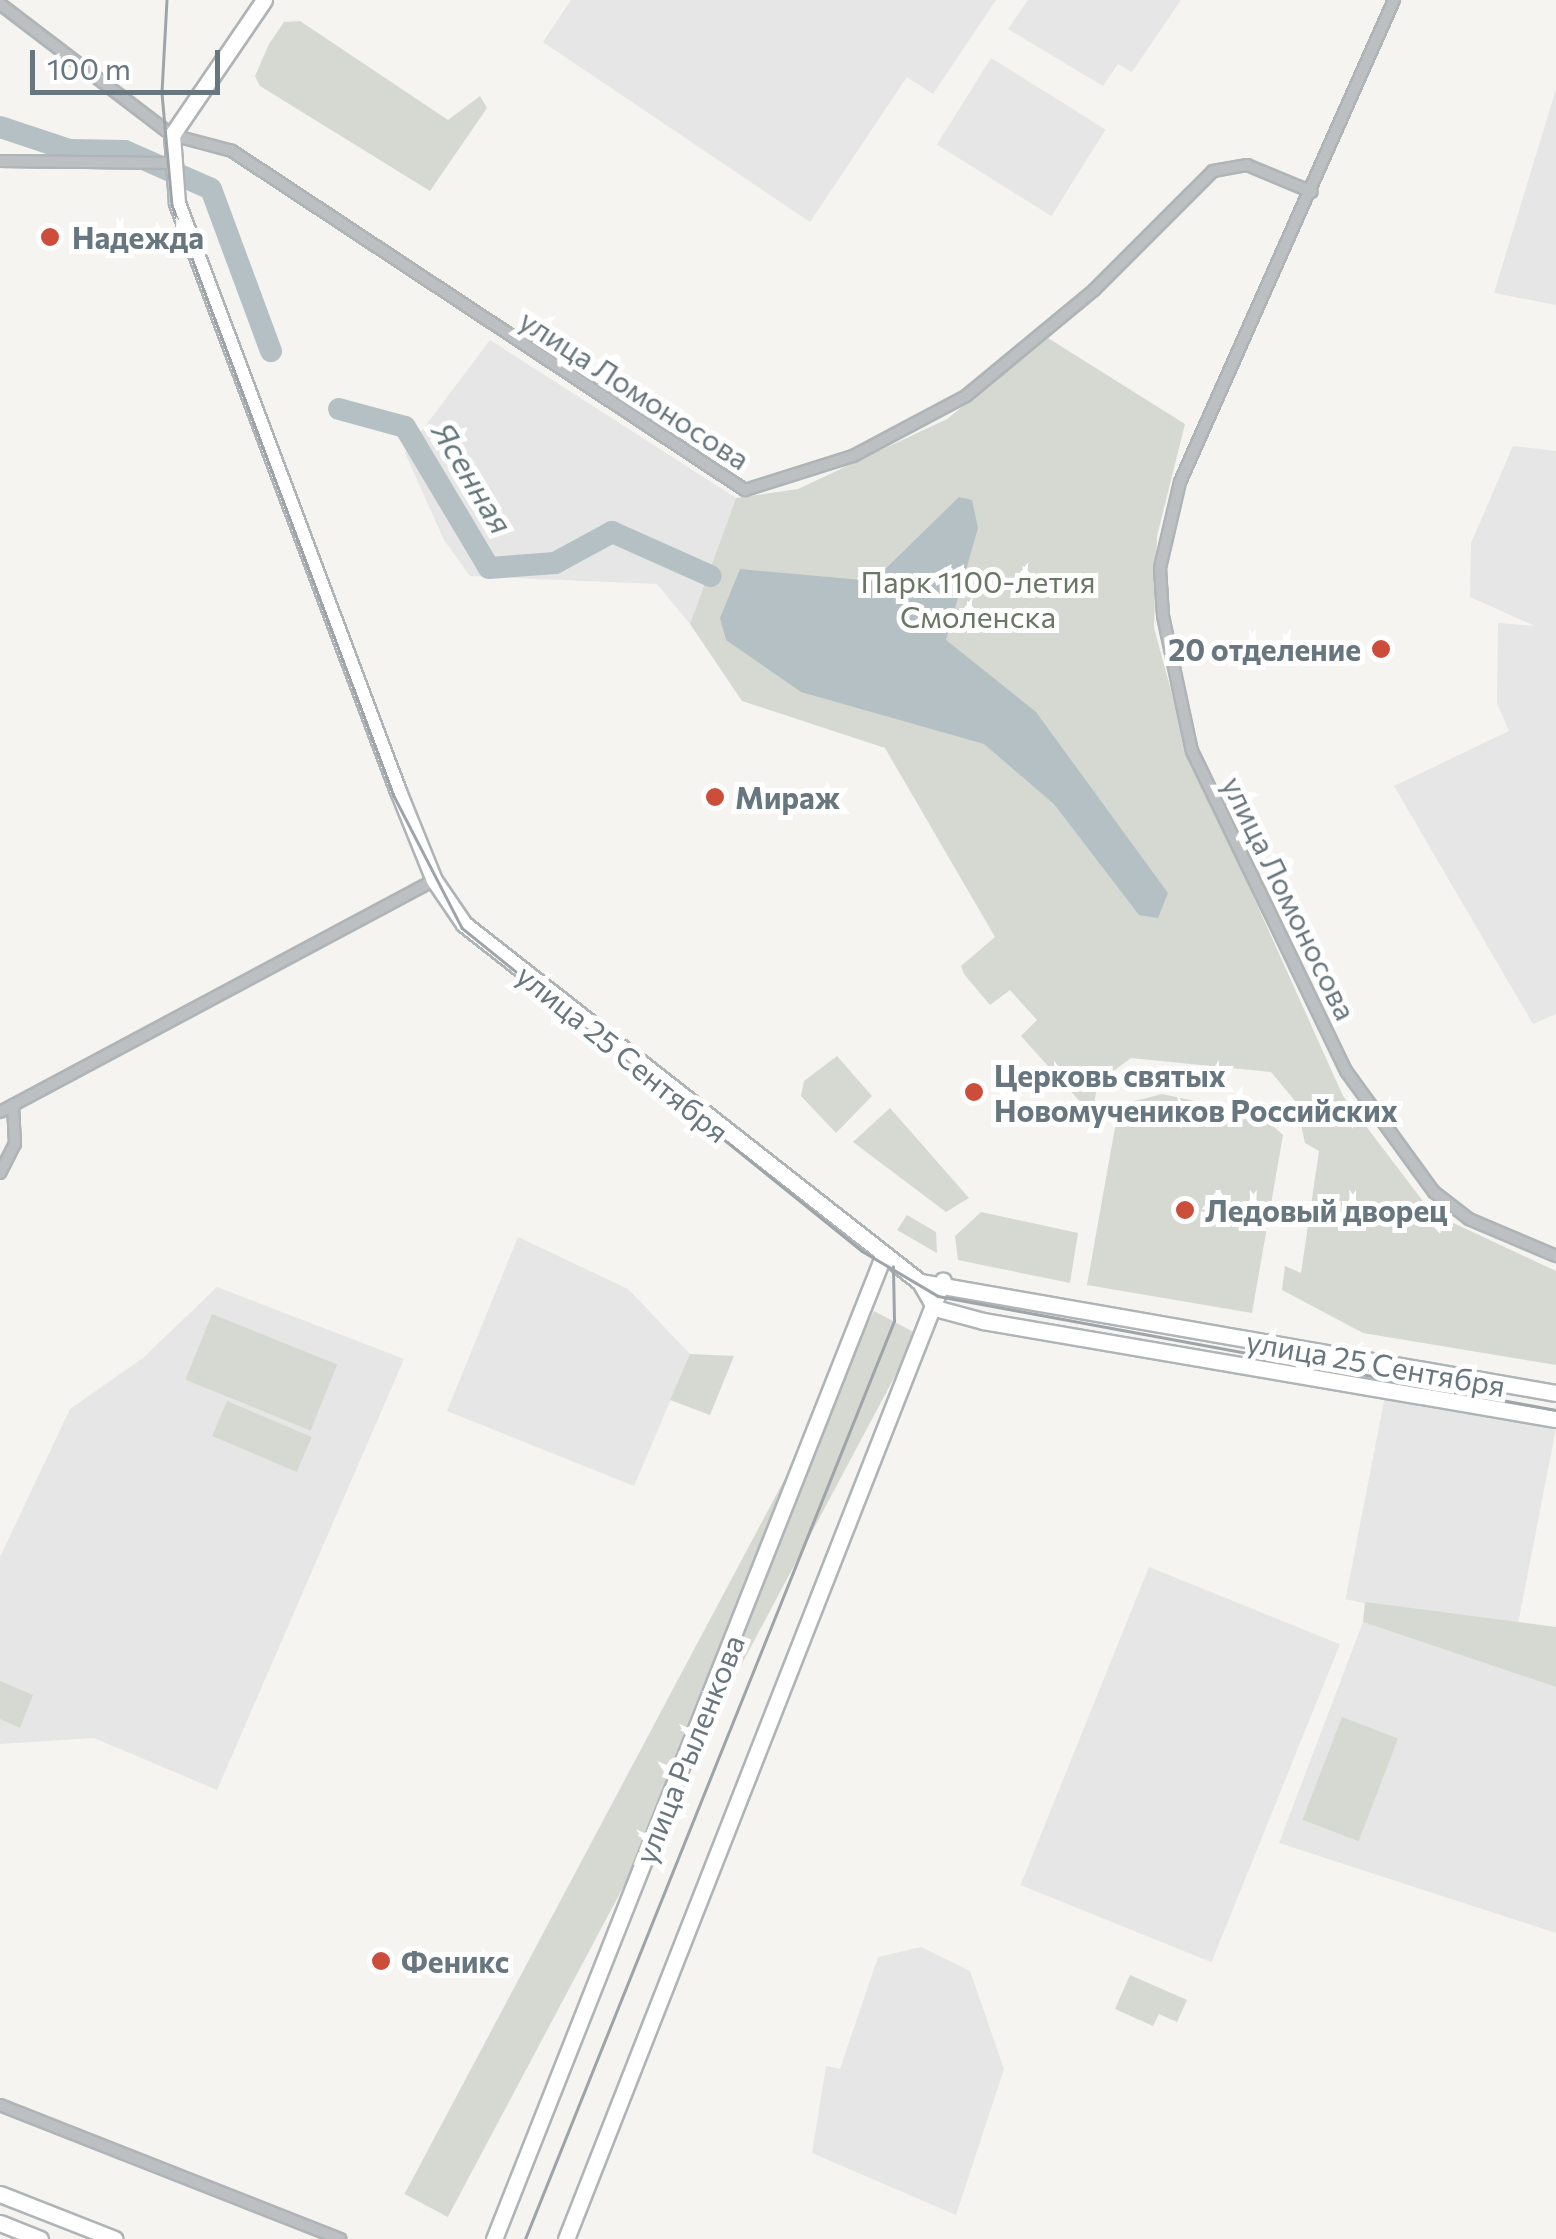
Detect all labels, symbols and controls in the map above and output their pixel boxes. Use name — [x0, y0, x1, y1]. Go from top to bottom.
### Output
scale bar — [35, 30, 225, 92]
text: 100 m — [47, 49, 131, 86]
place label: Надежда — [72, 219, 204, 255]
marker: Надежда — [37, 224, 63, 250]
street label: улица Ломоносова — [513, 301, 757, 477]
water label: Ясенная — [425, 414, 521, 540]
park label: Парк 1100-летия Смоленска — [861, 563, 1095, 634]
place label: 20 отделение — [1168, 631, 1361, 667]
marker: 20 отделение — [1370, 638, 1392, 660]
street label: улица Ломоносова — [1215, 770, 1365, 1026]
place label: Мираж — [735, 779, 840, 815]
marker: Мираж — [704, 786, 726, 808]
street label: улица 25 Сентября — [510, 956, 736, 1150]
place label: Церковь святых Новомучеников Российских — [994, 1057, 1398, 1128]
marker: Церковь святых Новомучеников Российских — [963, 1081, 985, 1103]
place label: Ледовый дворец — [1205, 1192, 1448, 1228]
marker: Ледовый дворец — [1174, 1199, 1196, 1221]
street label: улица 25 Сентября — [1244, 1323, 1508, 1403]
street label: улица Рыленкова — [627, 1629, 751, 1869]
place label: Феникс — [401, 1943, 509, 1979]
marker: Феникс — [370, 1950, 392, 1972]

